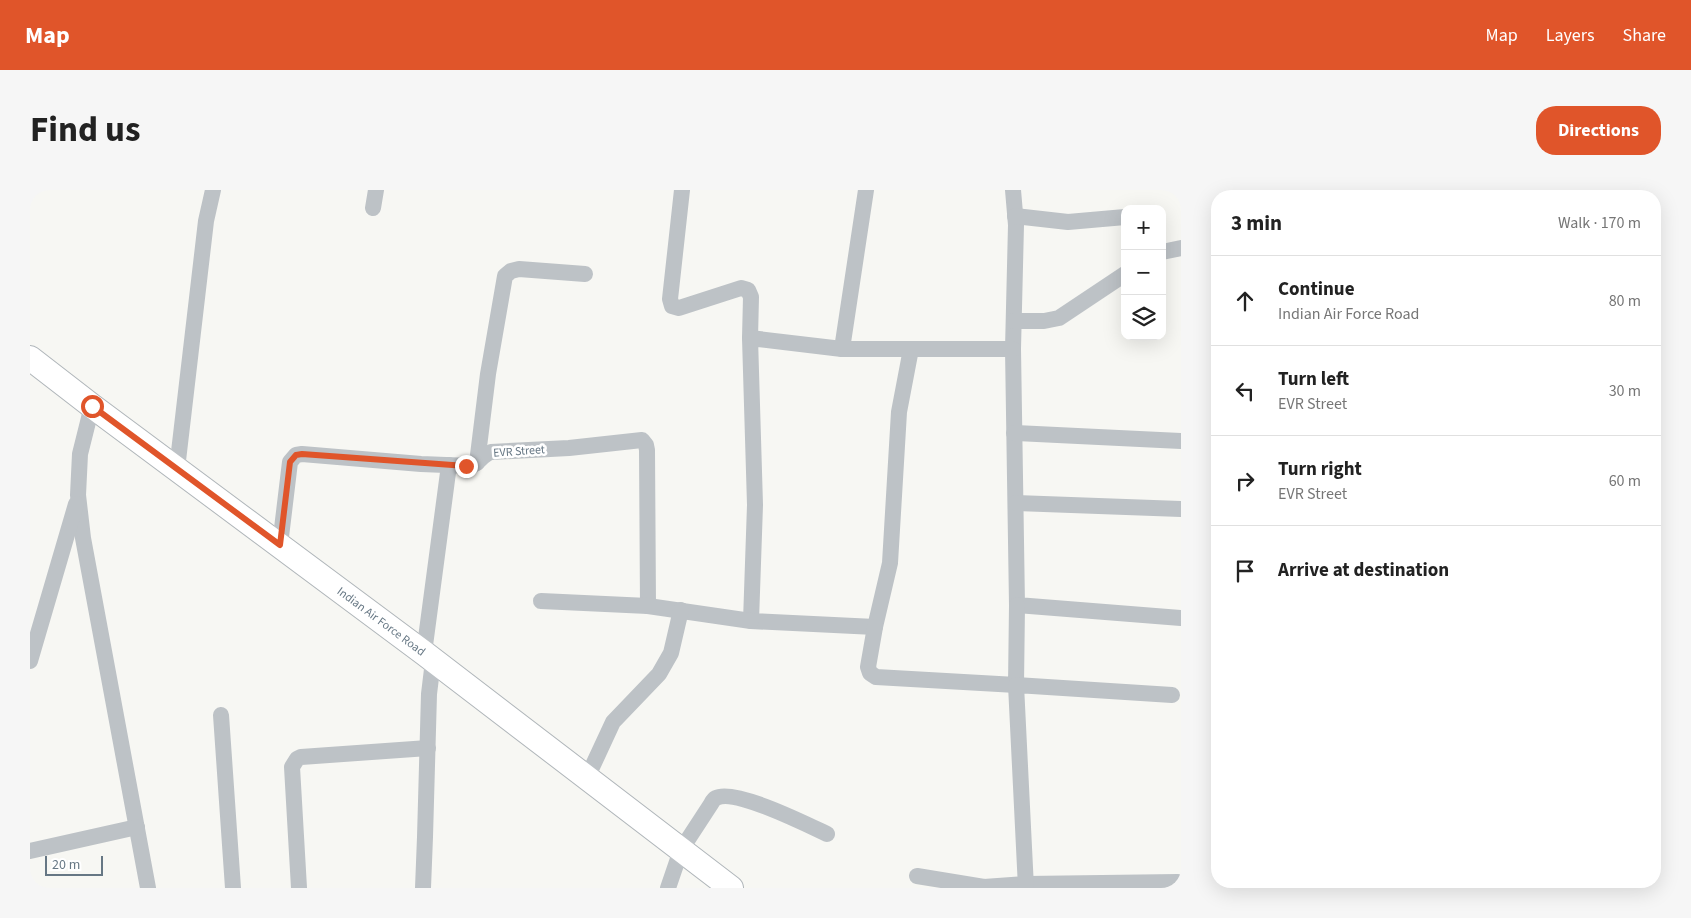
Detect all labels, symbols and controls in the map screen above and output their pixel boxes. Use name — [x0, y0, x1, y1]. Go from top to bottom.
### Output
text: Map — [25, 18, 70, 53]
text: Map — [1486, 23, 1518, 48]
text: Layers — [1546, 23, 1595, 48]
text: Share — [1623, 23, 1666, 48]
text: Find us — [30, 105, 140, 155]
button: Directions — [1536, 106, 1661, 155]
map controls — [1121, 205, 1166, 340]
button: + — [1121, 205, 1166, 250]
text: 3 min — [1231, 208, 1282, 238]
text: Walk · 170 m — [1558, 212, 1641, 234]
button: − — [1121, 250, 1166, 295]
text: Continue — [1278, 276, 1355, 303]
icon: ahead — [1231, 287, 1259, 315]
text: 80 m — [1609, 290, 1641, 312]
button: layers — [1121, 295, 1166, 340]
text: Indian Air Force Road — [1278, 303, 1419, 325]
text: Turn left — [1278, 366, 1349, 393]
icon: left — [1231, 377, 1259, 405]
text: 30 m — [1609, 380, 1641, 402]
text: EVR Street — [1278, 393, 1347, 415]
route start — [81, 395, 104, 418]
street label: EVR Street — [493, 441, 545, 462]
route end — [455, 455, 478, 478]
text: Turn right — [1278, 456, 1362, 483]
icon: right — [1231, 467, 1259, 495]
text: 60 m — [1609, 470, 1641, 492]
text: EVR Street — [1278, 483, 1347, 505]
icon: arrive — [1231, 557, 1259, 585]
text: Arrive at destination — [1278, 557, 1449, 584]
street label: Indian Air Force Road — [333, 583, 429, 660]
scale bar — [45, 853, 102, 876]
text: 20 m — [52, 855, 80, 875]

